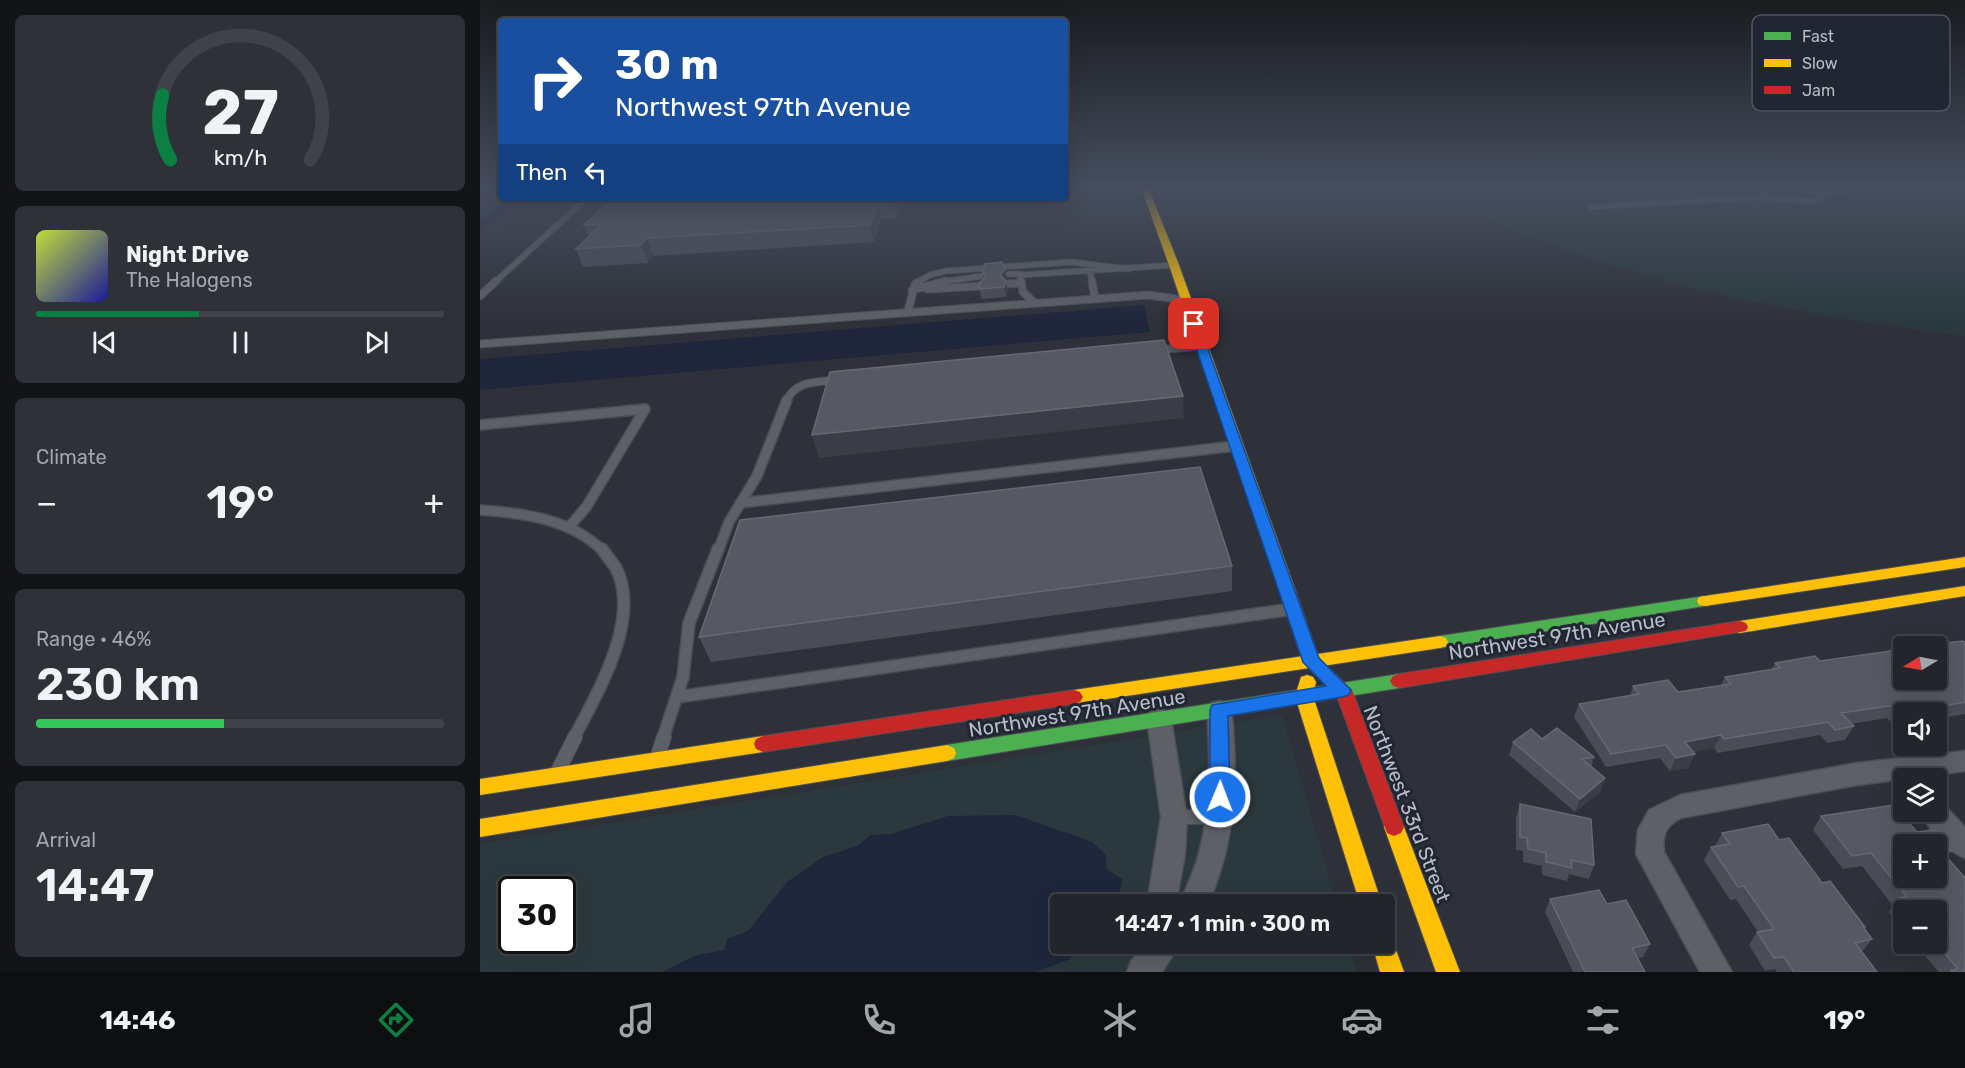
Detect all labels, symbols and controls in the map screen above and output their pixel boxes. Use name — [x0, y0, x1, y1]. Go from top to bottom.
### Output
legend — [1752, 15, 1950, 111]
text: Fast — [1802, 27, 1834, 46]
text: 30 m — [615, 40, 719, 90]
icon: right — [516, 42, 594, 120]
text: Slow — [1802, 54, 1838, 73]
text: 27 — [202, 76, 278, 150]
text: Jam — [1802, 81, 1835, 100]
text: Northwest 97th Avenue — [615, 91, 911, 123]
text: km/h — [213, 146, 267, 171]
icon: left — [579, 156, 612, 189]
text: Then — [516, 159, 567, 186]
text: Night Drive — [126, 241, 249, 268]
text: The Halogens — [126, 268, 253, 292]
pin — [1168, 298, 1219, 349]
icon: arrive — [1177, 307, 1210, 340]
icon: previous — [88, 326, 121, 359]
icon: pause — [224, 326, 257, 359]
icon: next — [360, 326, 393, 359]
text: Climate — [36, 445, 107, 469]
text: 19° — [206, 476, 274, 529]
text: − — [36, 483, 57, 522]
text: + — [423, 483, 444, 522]
street label: Northwest 97th Avenue — [1447, 607, 1667, 665]
text: Range · 46% — [36, 627, 152, 651]
north arrow — [1893, 636, 1947, 690]
map controls — [1893, 636, 1947, 954]
text: 230 km — [36, 658, 200, 711]
street label: Northwest 97th Avenue — [967, 684, 1187, 742]
street label: Northwest 33rd Street — [1358, 702, 1456, 906]
button: sound — [1893, 702, 1947, 756]
position arrow — [1188, 765, 1252, 829]
button: layers — [1893, 768, 1947, 822]
text: Arrival — [36, 828, 96, 852]
button: + — [1893, 834, 1947, 888]
text: 14:47 — [36, 859, 154, 912]
speed limit sign: 30 — [498, 876, 576, 954]
button: − — [1893, 900, 1947, 954]
text: 14:47 · 1 min · 300 m — [1115, 910, 1330, 937]
icon: directions — [375, 999, 417, 1041]
icon: music — [616, 999, 658, 1041]
icon: phone — [858, 999, 900, 1041]
icon: climate — [1099, 999, 1141, 1041]
icon: car — [1341, 999, 1383, 1041]
icon: filters — [1582, 999, 1624, 1041]
text: 14:46 — [100, 1004, 175, 1036]
text: 19° — [1823, 1004, 1865, 1036]

